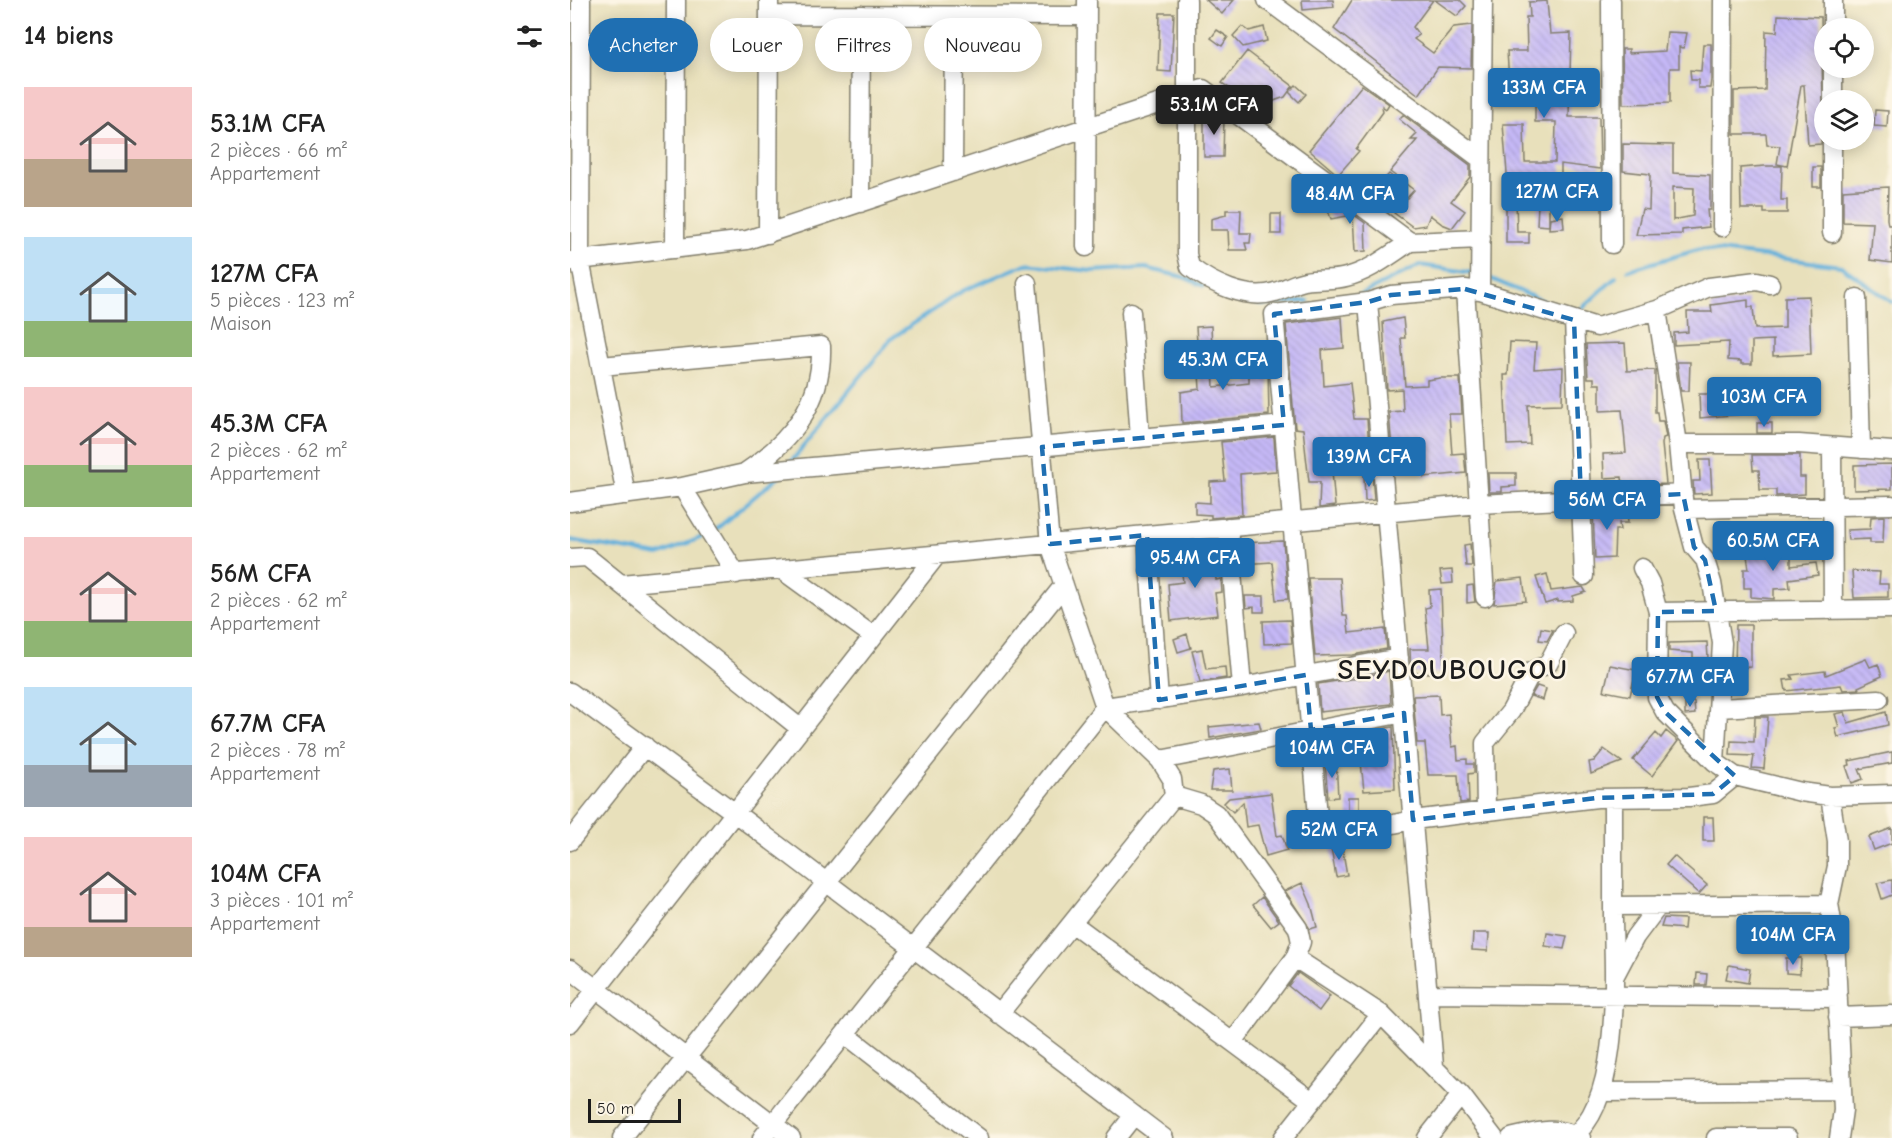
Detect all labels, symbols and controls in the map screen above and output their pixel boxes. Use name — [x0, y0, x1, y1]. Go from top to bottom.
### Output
chip: Acheter — [588, 18, 698, 72]
chip: Louer — [710, 18, 803, 72]
chip: Filtres — [815, 18, 912, 72]
chip: Nouveau — [924, 18, 1042, 72]
map controls — [1814, 18, 1874, 150]
button: locate — [1814, 18, 1874, 78]
icon: filters — [513, 20, 546, 53]
text: 14 biens — [24, 21, 113, 51]
pin: 133M CFA — [1482, 68, 1606, 119]
text: 133M CFA — [1502, 76, 1586, 99]
pin: 53.1M CFA — [1145, 85, 1283, 136]
button: layers — [1814, 90, 1874, 150]
text: 53.1M CFA — [1170, 93, 1258, 116]
text: 53.1M CFA — [210, 109, 325, 139]
icon: home — [72, 111, 144, 183]
text: 2 pièces · 66 m² — [210, 139, 347, 162]
text: Appartement — [210, 162, 320, 185]
pin: 127M CFA — [1495, 172, 1619, 223]
pin: 48.4M CFA — [1281, 174, 1419, 225]
text: 127M CFA — [1515, 180, 1599, 203]
text: 48.4M CFA — [1305, 182, 1395, 205]
text: 127M CFA — [210, 259, 318, 289]
icon: home — [72, 261, 144, 333]
text: 5 pièces · 123 m² — [210, 289, 354, 312]
text: Maison — [210, 312, 272, 335]
pin: 45.3M CFA — [1154, 340, 1292, 391]
text: 45.3M CFA — [1178, 348, 1268, 371]
pin: 103M CFA — [1702, 377, 1826, 428]
text: 103M CFA — [1721, 385, 1807, 408]
text: 45.3M CFA — [210, 409, 327, 439]
icon: home — [72, 411, 144, 483]
pin: 139M CFA — [1307, 437, 1431, 488]
text: 2 pièces · 62 m² — [210, 439, 347, 462]
text: 139M CFA — [1327, 445, 1411, 468]
text: Appartement — [210, 462, 320, 485]
pin: 56M CFA — [1552, 480, 1662, 531]
text: 56M CFA — [1568, 488, 1646, 511]
pin: 60.5M CFA — [1704, 521, 1842, 572]
text: 60.5M CFA — [1727, 529, 1819, 552]
pin: 95.4M CFA — [1126, 538, 1264, 589]
text: 95.4M CFA — [1150, 546, 1240, 569]
text: 56M CFA — [210, 559, 311, 589]
icon: home — [72, 561, 144, 633]
text: 2 pièces · 62 m² — [210, 589, 347, 612]
text: Appartement — [210, 612, 320, 635]
district label: SEYDOUBOUGOU — [1338, 654, 1568, 686]
pin: 67.7M CFA — [1621, 657, 1759, 708]
text: 67.7M CFA — [1646, 665, 1734, 688]
text: 67.7M CFA — [210, 709, 325, 739]
icon: home — [72, 711, 144, 783]
pin: 104M CFA — [1270, 728, 1394, 779]
text: 104M CFA — [1289, 736, 1375, 759]
text: 2 pièces · 78 m² — [210, 739, 345, 762]
text: Appartement — [210, 762, 320, 785]
pin: 52M CFA — [1284, 810, 1394, 861]
text: 52M CFA — [1300, 818, 1378, 841]
text: 104M CFA — [210, 859, 321, 889]
icon: home — [72, 861, 144, 933]
text: 3 pièces · 101 m² — [210, 889, 353, 912]
text: Appartement — [210, 912, 320, 935]
pin: 104M CFA — [1731, 915, 1855, 966]
text: 104M CFA — [1750, 923, 1836, 946]
scale bar — [588, 1096, 681, 1124]
text: 50 m — [597, 1100, 634, 1118]

